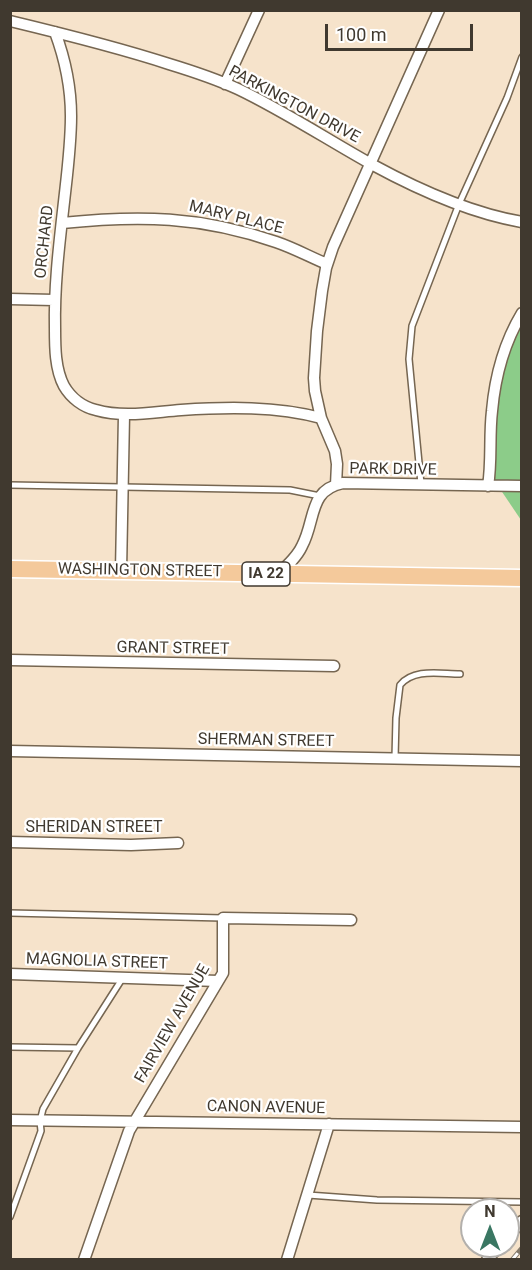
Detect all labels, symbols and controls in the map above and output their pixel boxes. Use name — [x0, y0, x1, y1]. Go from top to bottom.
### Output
scale bar — [328, 12, 476, 50]
text: 100 m — [336, 24, 387, 45]
street label: PARKINGTON DRIVE — [225, 62, 363, 148]
street label: MARY PLACE — [187, 197, 285, 239]
street label: ORCHARD — [32, 204, 58, 280]
street label: PARK DRIVE — [349, 460, 437, 480]
street label: WASHINGTON STREET — [58, 560, 222, 582]
road number: IA 22 — [242, 562, 290, 586]
street label: GRANT STREET — [116, 638, 230, 660]
street label: SHERMAN STREET — [198, 730, 334, 752]
street label: SHERIDAN STREET — [25, 818, 163, 838]
street label: MAGNOLIA STREET — [26, 950, 168, 974]
street label: FAIRVIEW AVENUE — [131, 961, 215, 1087]
street label: CANON AVENUE — [207, 1097, 325, 1119]
north arrow — [460, 1198, 520, 1258]
text: N — [484, 1202, 496, 1221]

